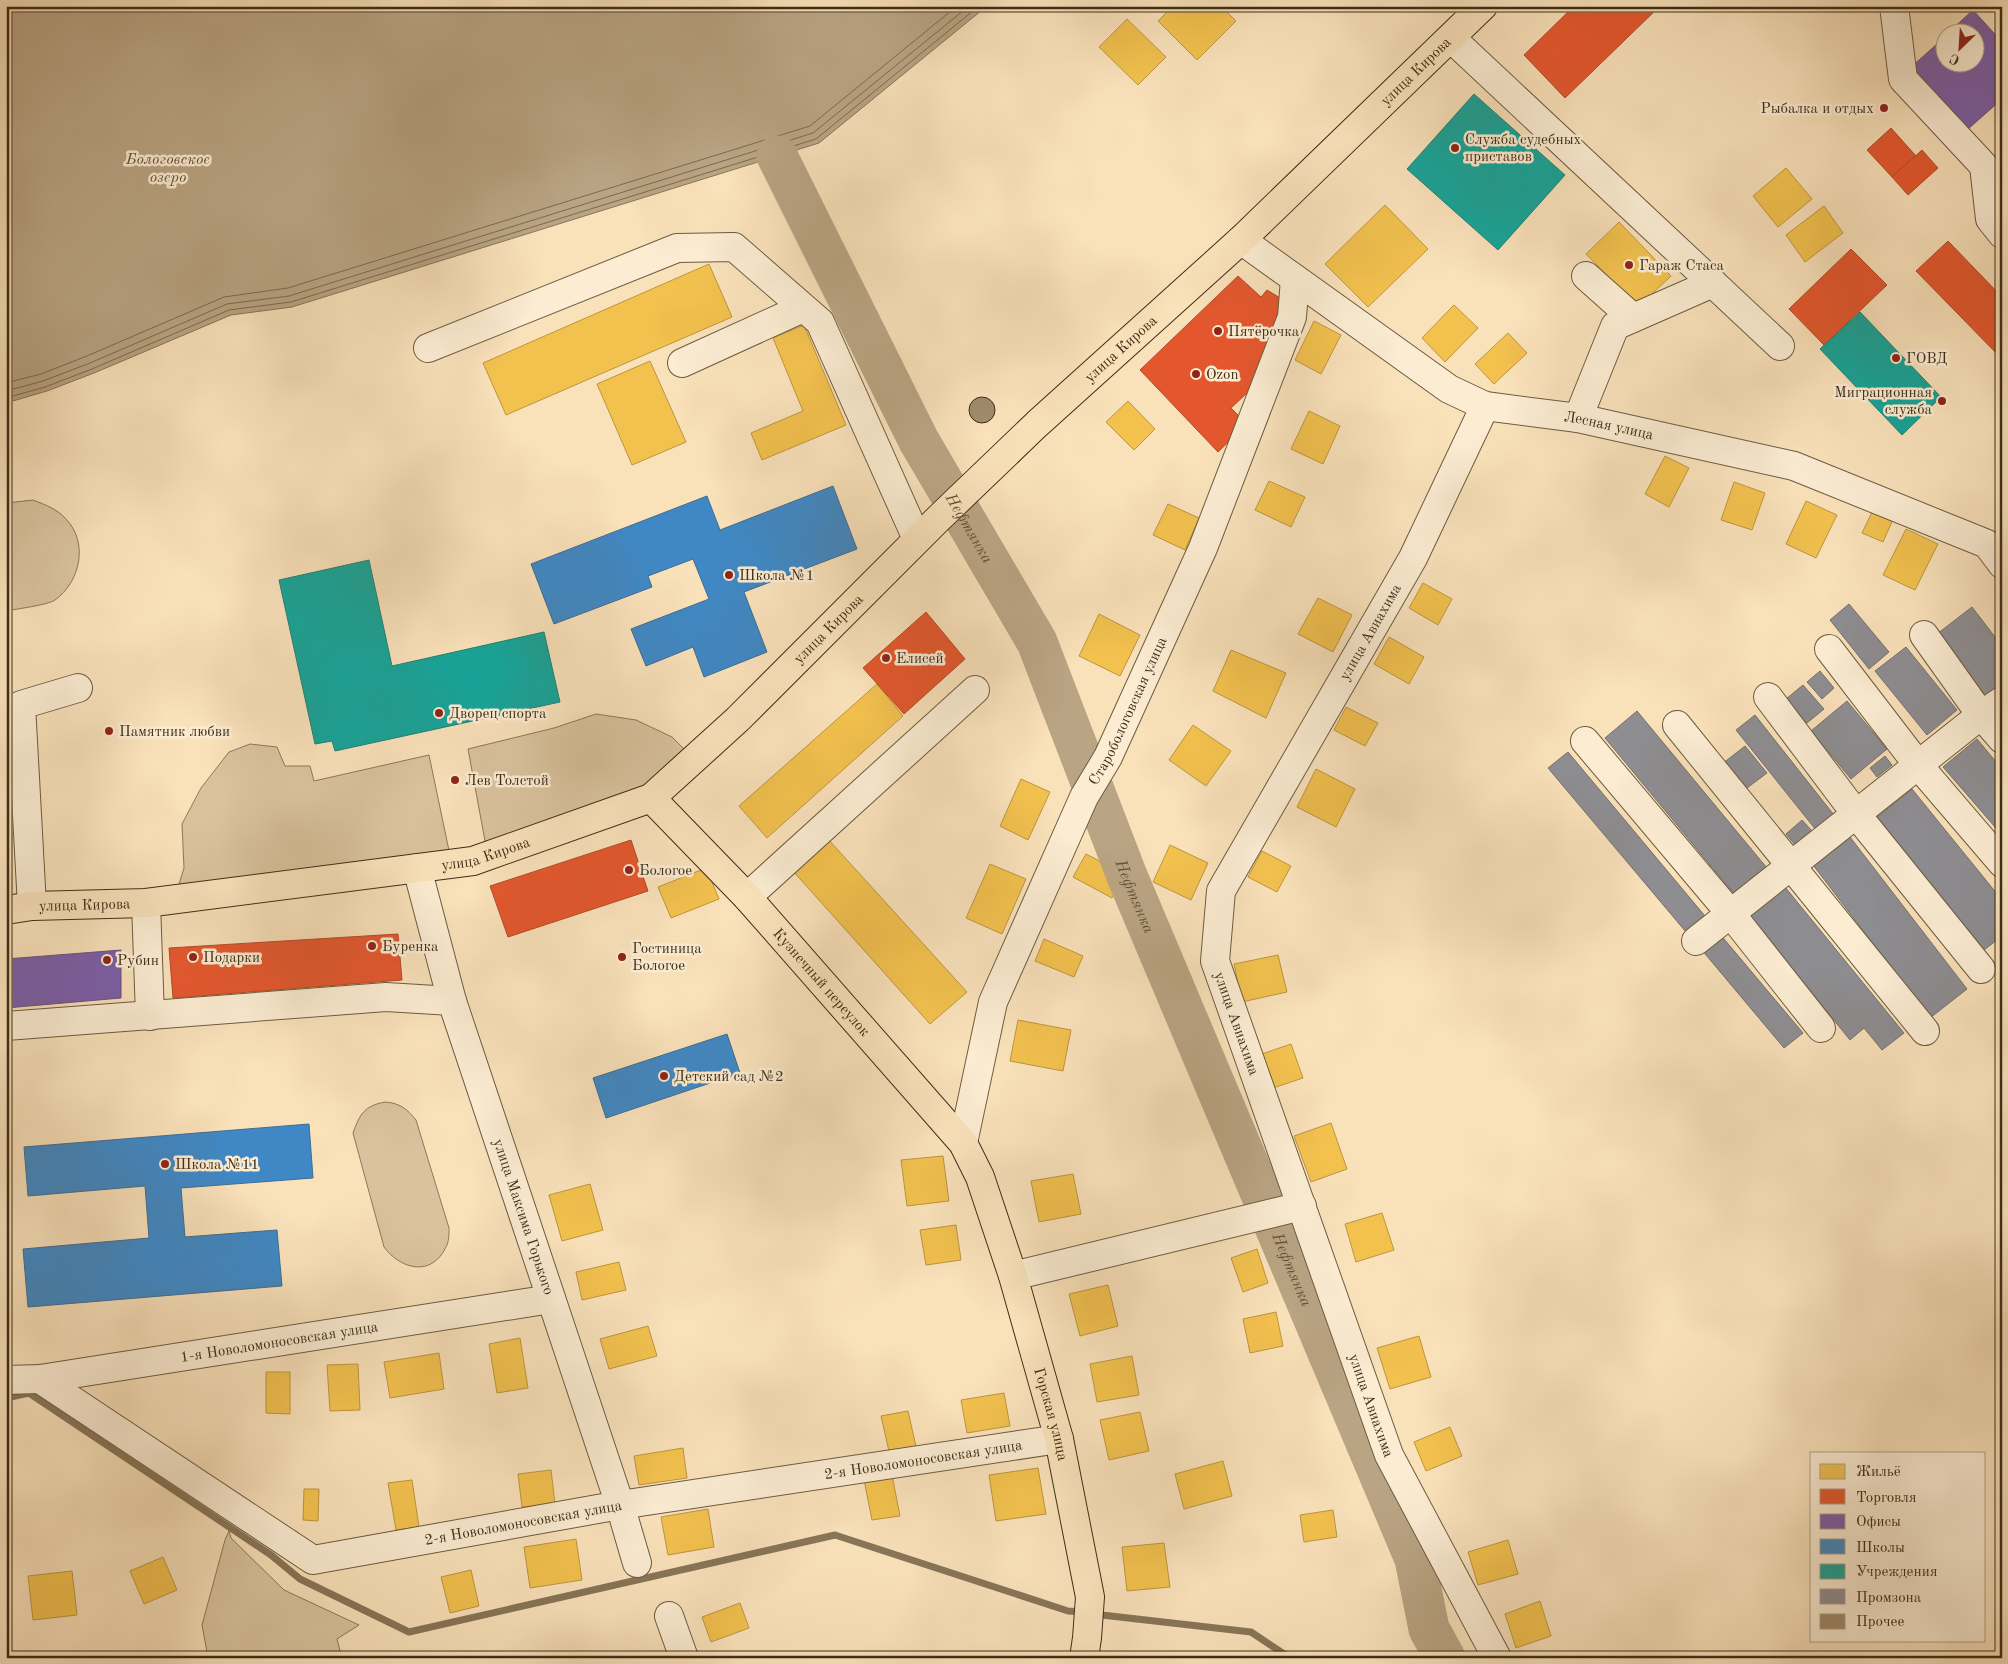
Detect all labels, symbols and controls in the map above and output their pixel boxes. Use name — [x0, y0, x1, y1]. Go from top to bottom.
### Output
north arrow — [1936, 22, 1986, 72]
street label: улица Кирова — [1379, 35, 1455, 109]
text: С — [1948, 51, 1962, 67]
place label: Рыбалка и отдых — [1761, 102, 1874, 117]
marker: Рыбалка и отдых — [1878, 102, 1890, 114]
place label: Служба судебных приставов — [1465, 133, 1582, 165]
marker: Служба судебных приставов — [1449, 142, 1461, 154]
water label: Бологовское озеро — [125, 152, 210, 186]
marker: Гараж Стаса — [1623, 259, 1635, 271]
place label: Гараж Стаса — [1639, 259, 1725, 274]
street label: улица Кирова — [1083, 313, 1161, 386]
marker: Пятёрочка — [1212, 325, 1224, 337]
place label: Пятёрочка — [1228, 325, 1300, 340]
marker: ГОВД — [1890, 352, 1902, 364]
place label: ГОВД — [1906, 352, 1947, 367]
marker: Ozon — [1190, 368, 1202, 380]
place label: Ozon — [1206, 368, 1239, 383]
place label: Миграционная служба — [1834, 386, 1933, 418]
marker: Миграционная служба — [1936, 395, 1948, 407]
street label: Лесная улица — [1563, 410, 1655, 444]
water label: Нефтянка — [941, 490, 995, 567]
marker: Школа №1 — [723, 569, 735, 581]
place label: Школа №1 — [739, 569, 814, 584]
street label: улица Авиахима — [1338, 581, 1405, 684]
street label: улица Кирова — [792, 592, 867, 667]
street label: Старобологовская улица — [1087, 635, 1171, 788]
marker: Елисей — [880, 652, 892, 664]
place label: Елисей — [896, 652, 944, 667]
marker: Дворец спорта — [433, 707, 445, 719]
place label: Дворец спорта — [449, 707, 547, 722]
marker: Памятник любви — [103, 725, 115, 737]
place label: Памятник любви — [119, 725, 230, 740]
marker: Лев Толстой — [449, 774, 461, 786]
place label: Лев Толстой — [465, 774, 549, 789]
street label: улица Кирова — [441, 835, 533, 874]
water label: Нефтянка — [1111, 857, 1156, 936]
marker: Бологое — [623, 864, 635, 876]
place label: Бологое — [639, 864, 692, 879]
street label: улица Кирова — [39, 897, 131, 915]
street label: Кузнечный переулок — [769, 926, 872, 1040]
marker: Буренка — [366, 940, 378, 952]
place label: Буренка — [382, 940, 439, 955]
place label: Гостиница Бологое — [632, 942, 702, 974]
marker: Подарки — [187, 951, 199, 963]
place label: Подарки — [203, 951, 260, 966]
marker: Гостиница Бологое — [616, 951, 628, 963]
marker: Рубин — [101, 954, 113, 966]
place label: Рубин — [117, 954, 159, 969]
street label: улица Авиахима — [1210, 970, 1261, 1078]
marker: Детский сад №2 — [658, 1070, 670, 1082]
place label: Детский сад №2 — [674, 1070, 784, 1085]
street label: улица Максима Горького — [490, 1137, 555, 1297]
marker: Школа №11 — [159, 1158, 171, 1170]
place label: Школа №11 — [175, 1158, 259, 1173]
water label: Нефтянка — [1268, 1230, 1314, 1310]
street label: 1-я Новоломоносовская улица — [179, 1320, 380, 1366]
street label: улица Авиахима — [1345, 1352, 1395, 1460]
street label: Горская улица — [1030, 1366, 1069, 1463]
street label: 2-я Новоломоносовская улица — [823, 1439, 1024, 1483]
legend — [1810, 1452, 1986, 1642]
text: Жильё — [1856, 1465, 1901, 1480]
text: Торговля — [1856, 1491, 1917, 1506]
street label: 2-я Новоломоносовская улица — [424, 1499, 624, 1549]
text: Офисы — [1856, 1515, 1901, 1530]
text: Школы — [1856, 1541, 1905, 1556]
text: Учреждения — [1856, 1565, 1938, 1580]
text: Промзона — [1856, 1591, 1922, 1606]
text: Прочее — [1856, 1615, 1904, 1630]

